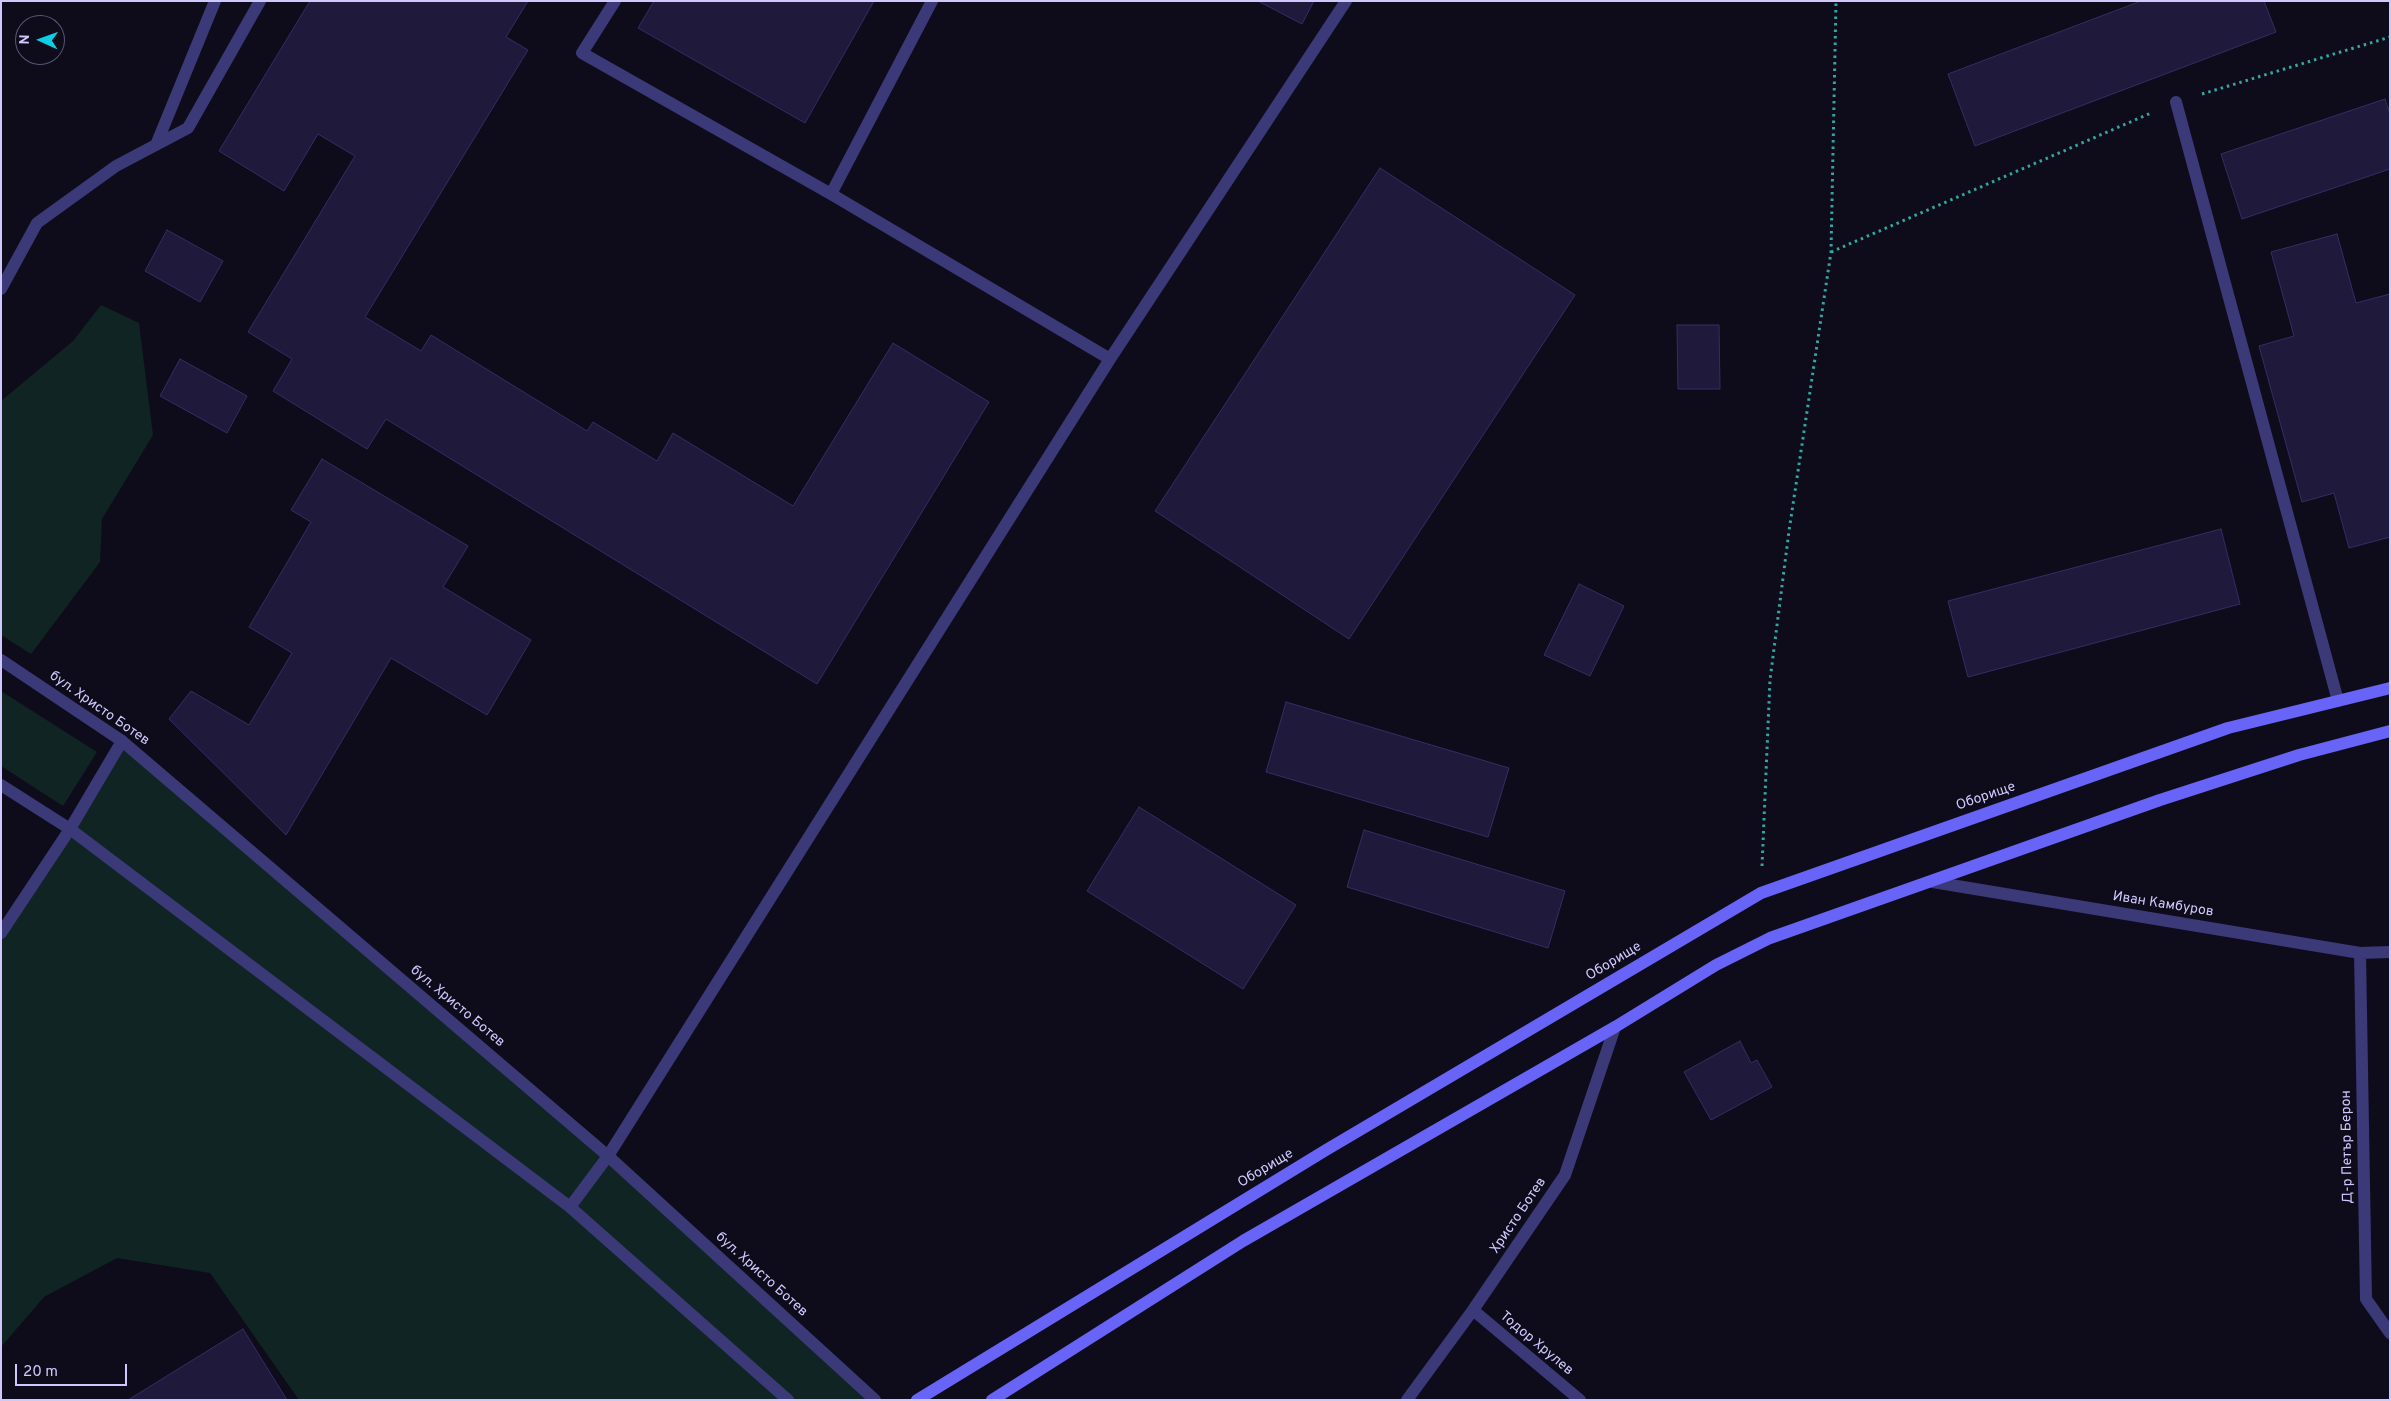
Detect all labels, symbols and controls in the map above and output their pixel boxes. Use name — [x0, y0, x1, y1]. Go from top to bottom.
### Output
north arrow — [15, 15, 65, 65]
text: N — [17, 34, 34, 45]
street label: бул. Христо Ботев — [46, 668, 152, 750]
street label: Оборище — [1954, 779, 2018, 815]
street label: Иван Камбуров — [2111, 889, 2215, 921]
street label: Оборище — [1583, 939, 1645, 985]
street label: бул. Христо Ботев — [406, 963, 508, 1051]
street label: Д-р Петър Берон — [2339, 1090, 2357, 1204]
street label: Оборище — [1235, 1146, 1297, 1192]
street label: Христо Ботев — [1487, 1175, 1551, 1257]
street label: бул. Христо Ботев — [711, 1229, 811, 1321]
street label: Тодор Хрулев — [1496, 1308, 1576, 1380]
scale bar — [18, 1354, 130, 1386]
text: 20 m — [23, 1363, 58, 1382]

